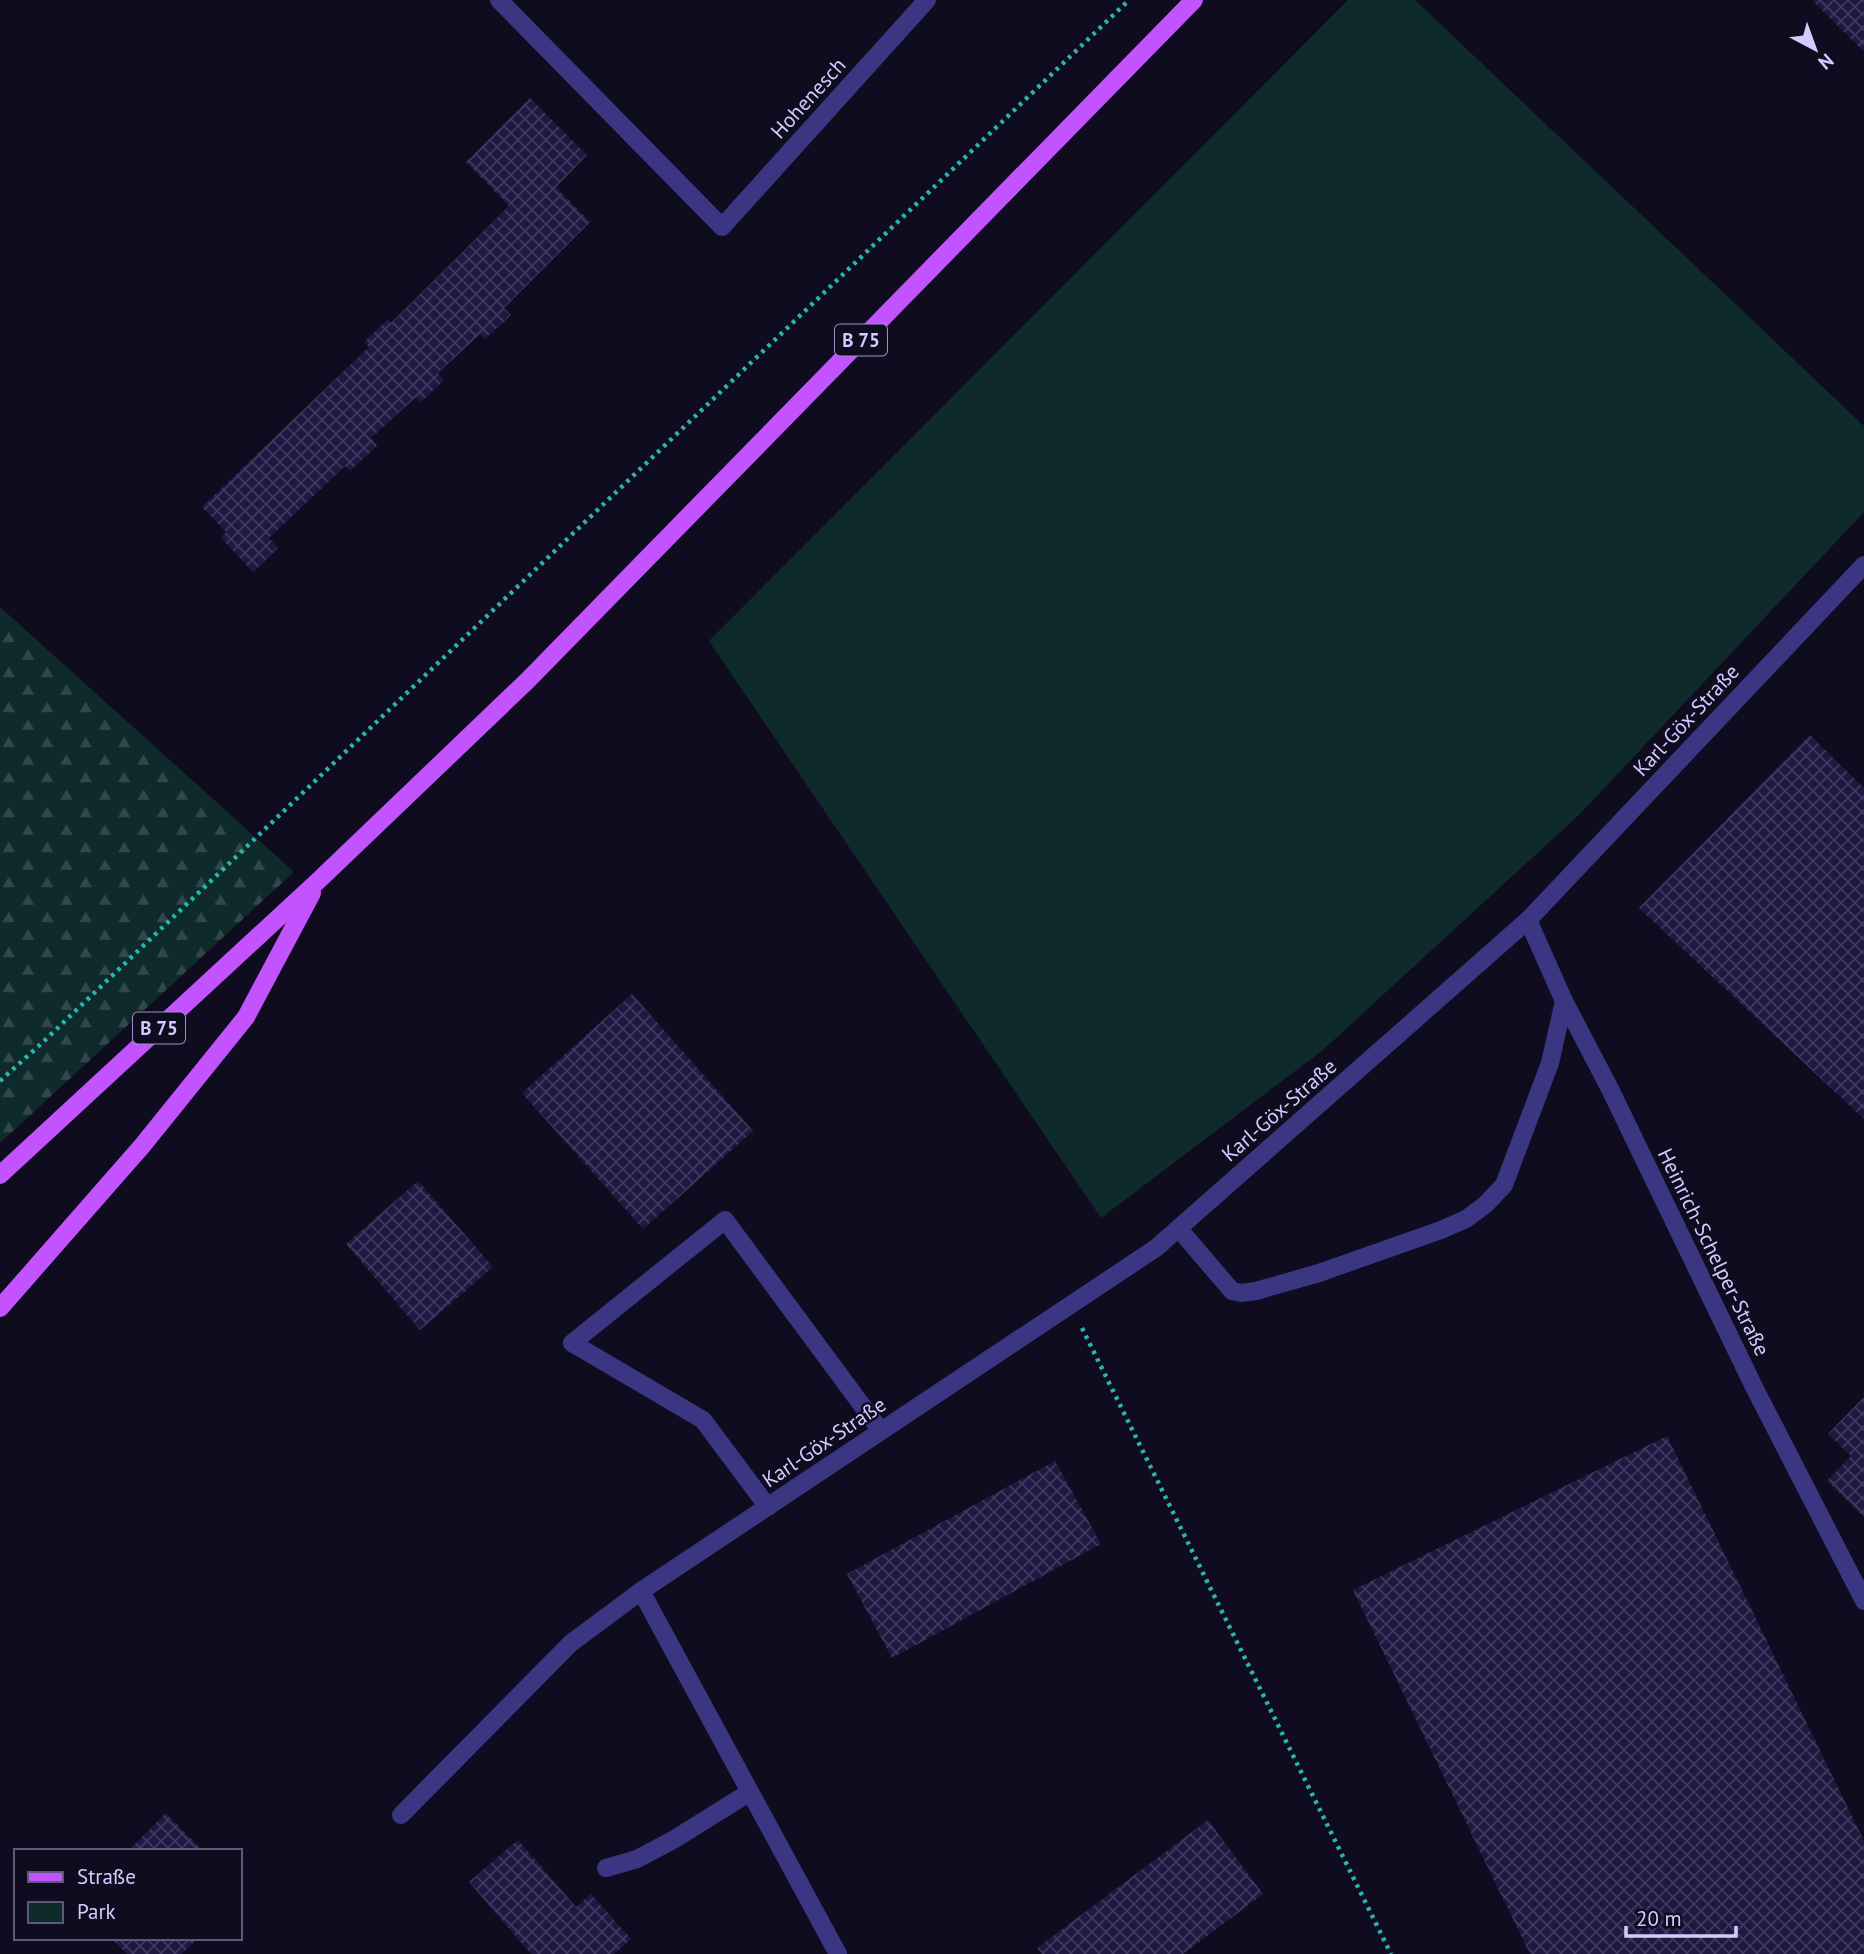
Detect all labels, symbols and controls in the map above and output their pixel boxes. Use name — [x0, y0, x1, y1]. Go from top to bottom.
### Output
north arrow — [1780, 14, 1850, 84]
text: N — [1814, 49, 1839, 75]
street label: Hohenesch — [765, 52, 851, 144]
road number: B 75 — [835, 324, 887, 356]
street label: Karl-Göx-Straße — [1627, 658, 1745, 782]
road number: B 75 — [133, 1012, 185, 1044]
street label: Karl-Göx-Straße — [1216, 1053, 1342, 1167]
street label: Heinrich-Schelper-Straße — [1652, 1144, 1776, 1360]
street label: Karl-Göx-Straße — [757, 1391, 891, 1493]
legend — [14, 1849, 242, 1940]
text: Straße — [77, 1863, 136, 1890]
scale bar — [1626, 1895, 1736, 1939]
text: Park — [77, 1898, 116, 1925]
text: 20 m — [1636, 1905, 1682, 1932]

